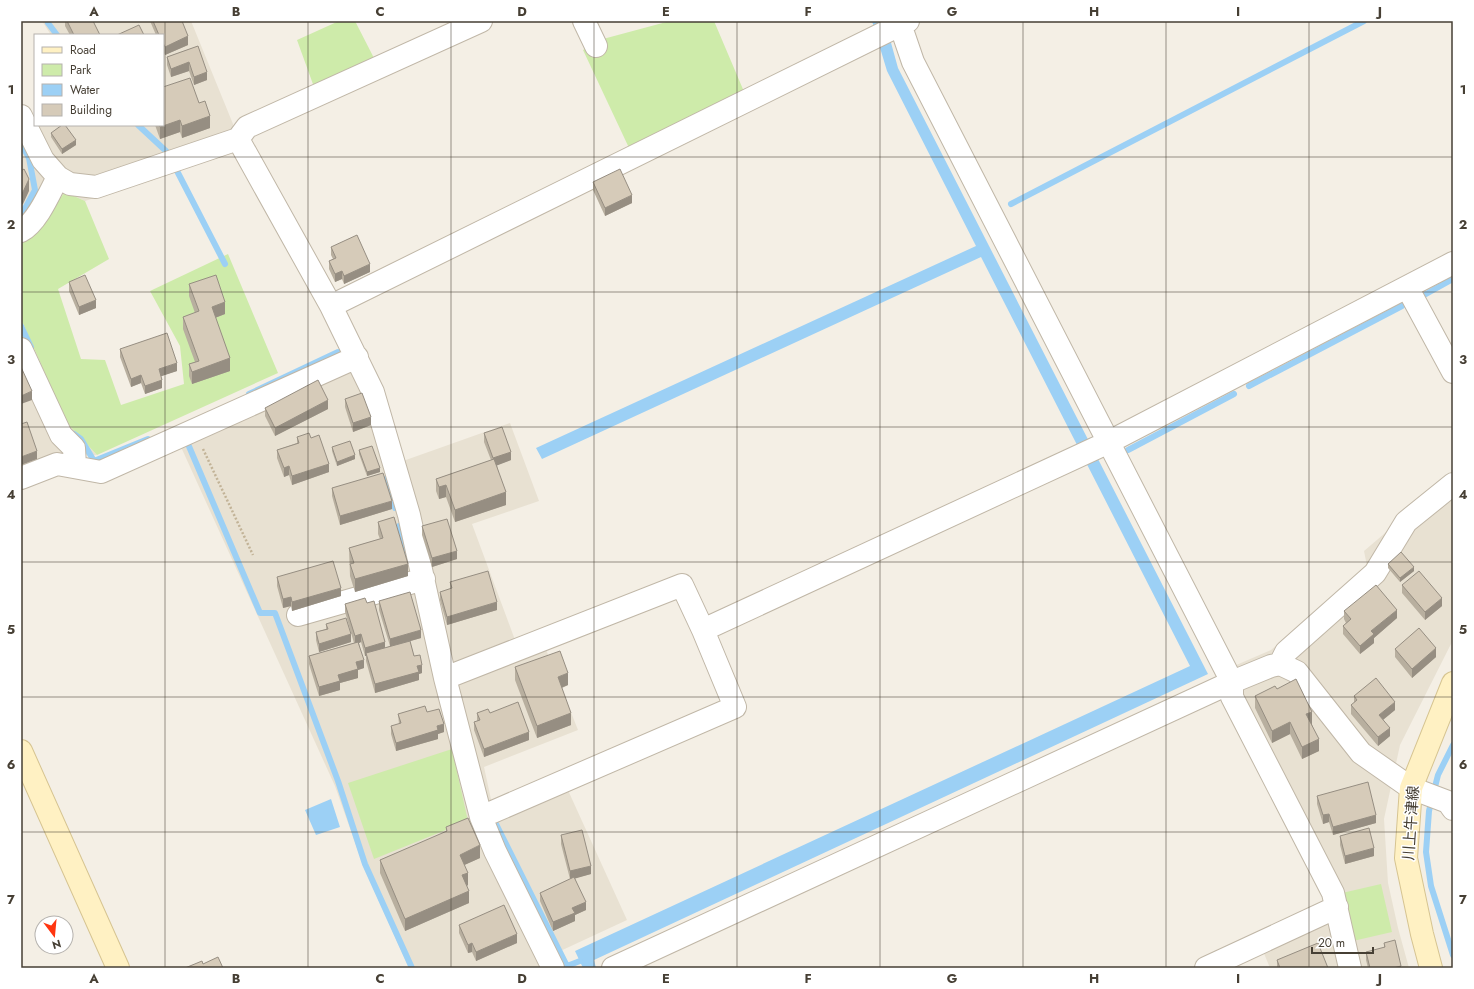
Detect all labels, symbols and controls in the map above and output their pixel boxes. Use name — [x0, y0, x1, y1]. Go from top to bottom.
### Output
text: A — [88, 2, 99, 21]
text: B — [232, 2, 241, 21]
text: C — [375, 2, 385, 21]
text: D — [517, 2, 527, 21]
text: E — [662, 2, 670, 21]
text: F — [804, 2, 812, 21]
text: G — [947, 2, 958, 21]
text: H — [1089, 2, 1099, 21]
text: I — [1236, 2, 1240, 21]
text: J — [1375, 2, 1382, 21]
legend — [34, 34, 164, 126]
text: Road — [70, 41, 96, 59]
text: Park — [70, 61, 92, 79]
text: 1 — [8, 80, 14, 99]
text: 1 — [1460, 80, 1466, 99]
text: Water — [70, 81, 101, 99]
text: Building — [70, 101, 112, 119]
text: 2 — [7, 215, 15, 234]
text: 2 — [1459, 215, 1467, 234]
text: 3 — [7, 350, 15, 369]
text: 3 — [1459, 350, 1467, 369]
text: 4 — [6, 485, 16, 504]
text: 4 — [1458, 485, 1468, 504]
text: 5 — [7, 620, 15, 639]
text: 5 — [1459, 620, 1467, 639]
text: 6 — [7, 755, 16, 774]
text: 6 — [1459, 755, 1468, 774]
street label: 川上牛津線 — [1397, 785, 1425, 861]
text: 7 — [7, 890, 15, 909]
text: 7 — [1459, 890, 1467, 909]
north arrow — [34, 915, 74, 955]
scale bar — [1312, 929, 1373, 955]
text: 20 m — [1318, 934, 1345, 952]
text: N — [50, 936, 63, 954]
text: A — [88, 969, 99, 988]
text: B — [232, 969, 241, 988]
text: C — [375, 969, 385, 988]
text: D — [517, 969, 527, 988]
text: E — [662, 969, 670, 988]
text: F — [804, 969, 812, 988]
text: G — [947, 969, 958, 988]
text: H — [1089, 969, 1099, 988]
text: I — [1236, 969, 1240, 988]
text: J — [1375, 969, 1382, 988]

